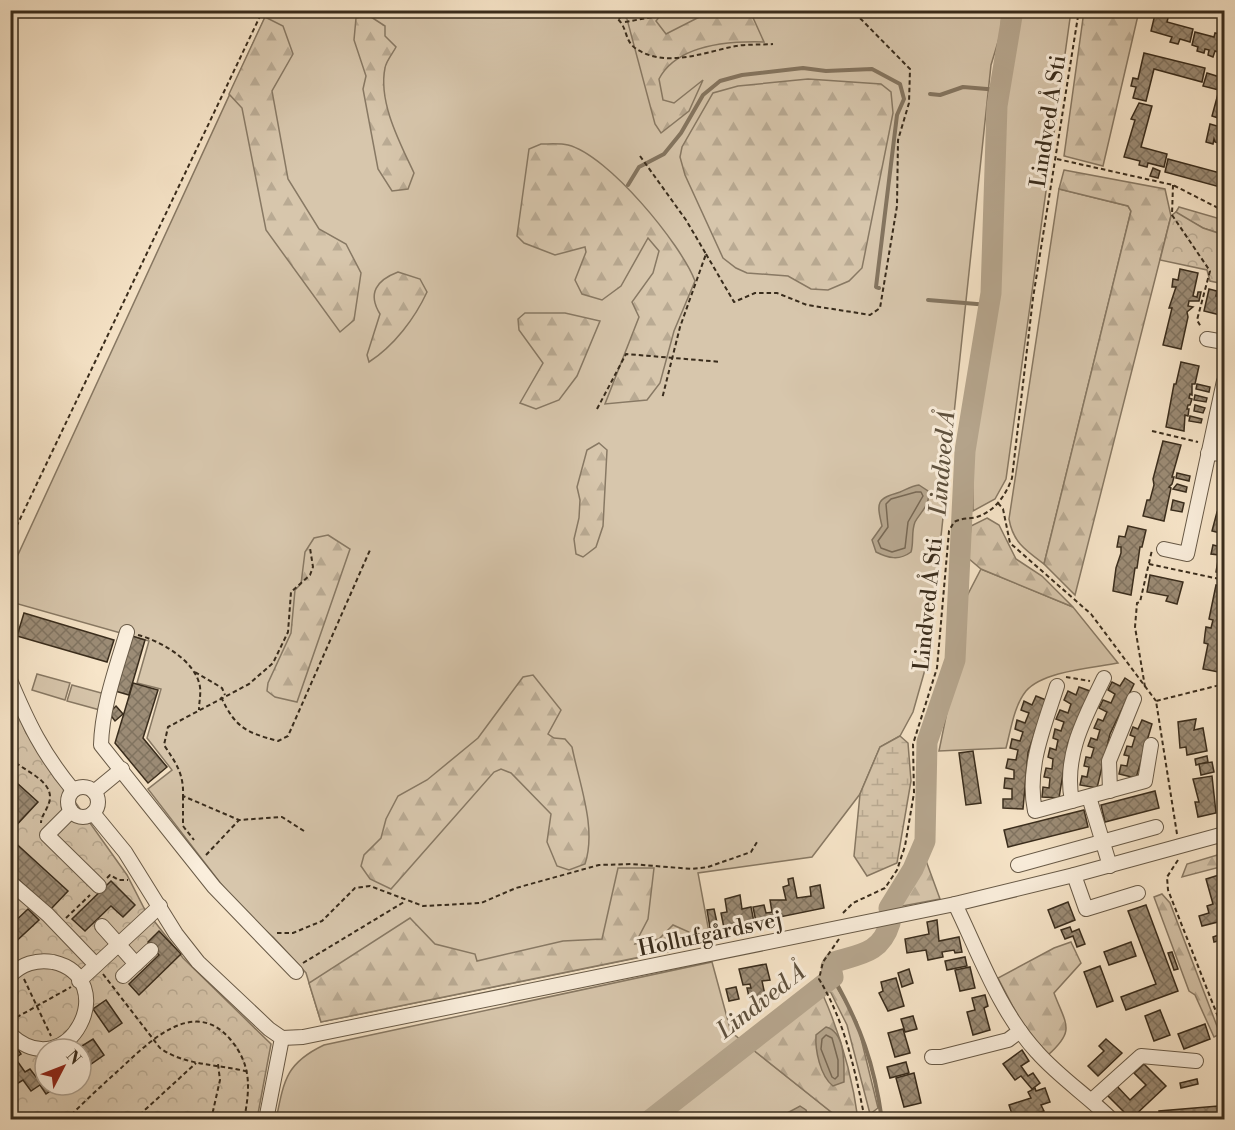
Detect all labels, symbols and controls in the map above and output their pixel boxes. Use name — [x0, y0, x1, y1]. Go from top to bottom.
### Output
street label: Lindved Å Sti — [1024, 53, 1072, 189]
water label: Lindved Å — [922, 409, 963, 517]
street label: Lindved Å Sti — [907, 536, 949, 672]
street label: Hollufgårdsvej — [636, 906, 785, 963]
water label: Lindved Å — [710, 956, 813, 1046]
north arrow — [33, 1037, 93, 1097]
text: N — [62, 1046, 85, 1069]

